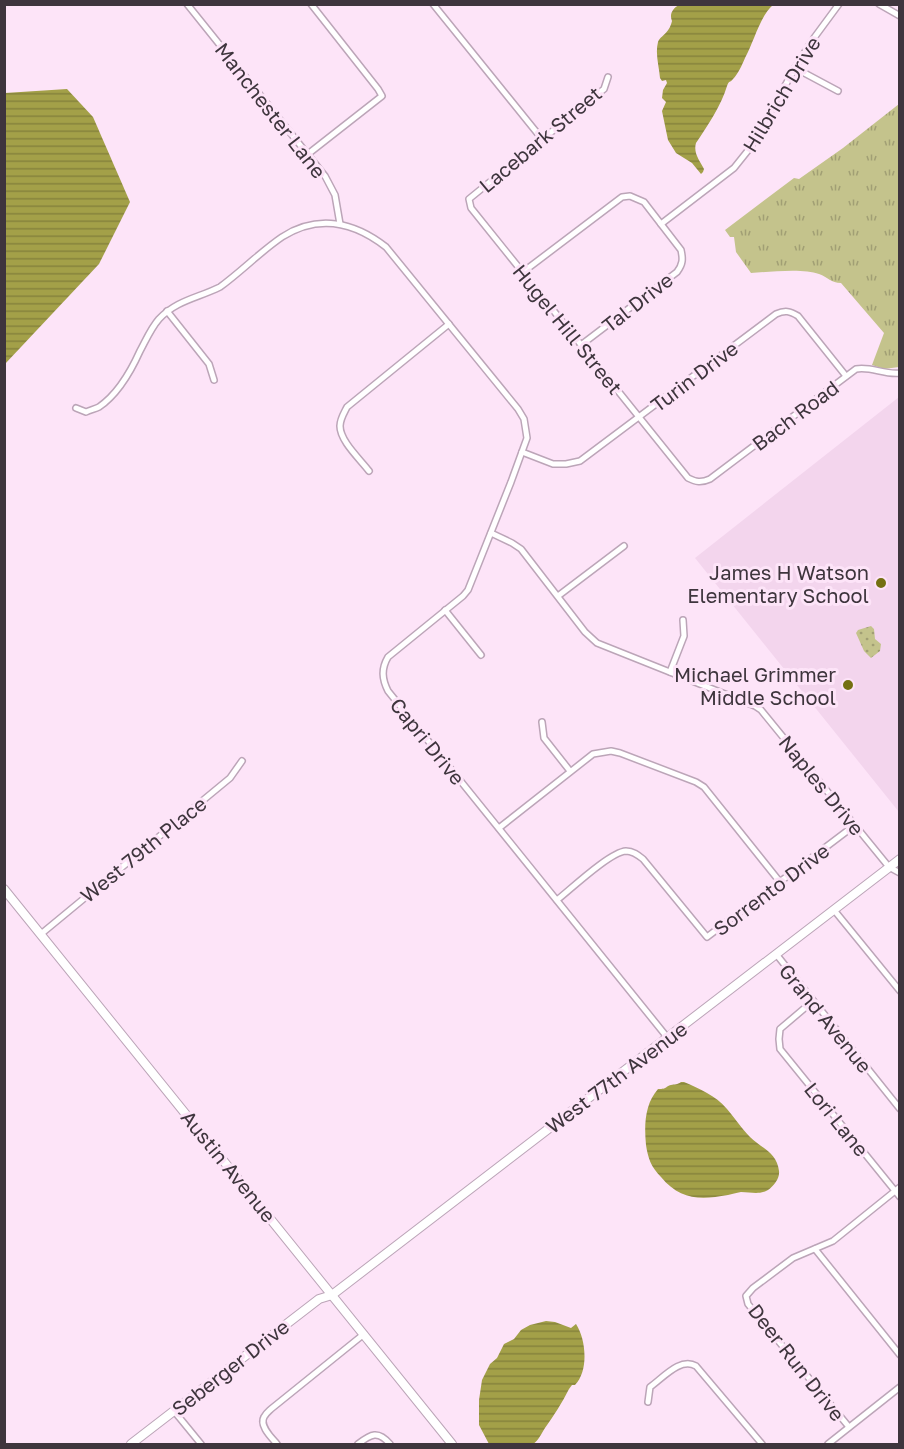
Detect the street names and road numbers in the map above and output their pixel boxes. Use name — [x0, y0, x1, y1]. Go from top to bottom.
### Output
street label: Hilbrich Drive — [737, 32, 825, 156]
street label: Manchester Lane — [211, 37, 331, 183]
street label: Lacebark Street — [474, 81, 606, 197]
street label: Hugel Hill Street — [508, 259, 628, 399]
street label: Tal Drive — [597, 267, 677, 337]
street label: Turin Drive — [646, 336, 742, 416]
street label: Bach Road — [747, 375, 843, 455]
street label: Capri Drive — [386, 693, 470, 789]
street label: Naples Drive — [774, 730, 870, 840]
street label: West 79th Place — [75, 791, 211, 907]
street label: Sorrento Drive — [708, 838, 834, 940]
street label: Grand Avenue — [775, 959, 877, 1077]
street label: West 77th Avenue — [541, 1016, 691, 1138]
street label: Lori Lane — [800, 1077, 874, 1161]
street label: Austin Avenue — [177, 1105, 281, 1227]
street label: Deer Run Drive — [744, 1299, 850, 1425]
street label: Seberger Drive — [167, 1314, 293, 1420]

